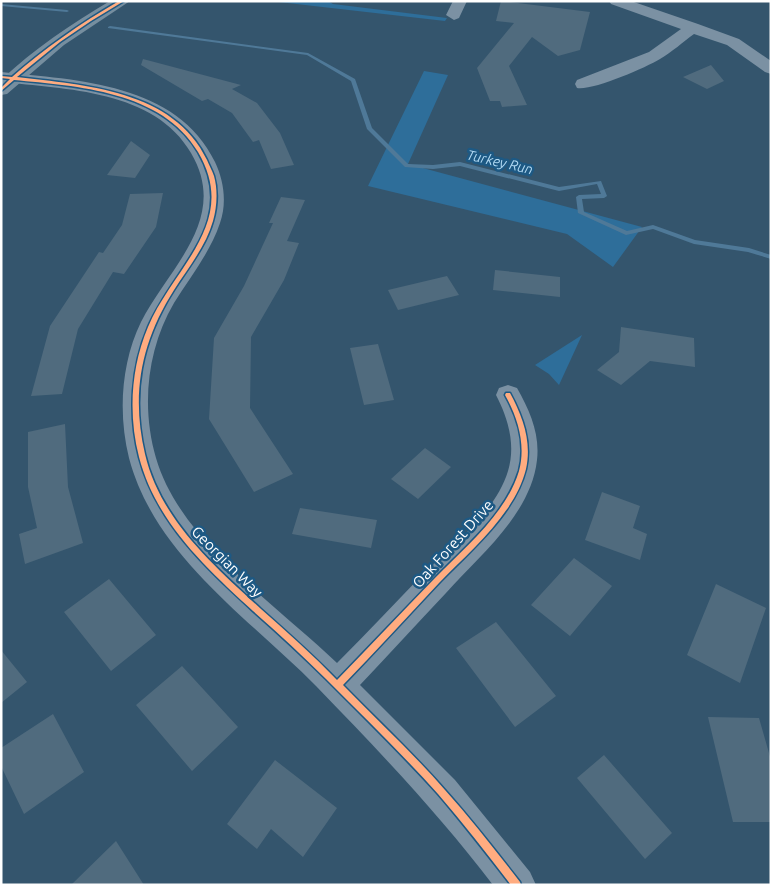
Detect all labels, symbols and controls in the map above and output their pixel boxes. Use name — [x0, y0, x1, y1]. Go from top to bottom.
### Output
water label: Turkey Run — [465, 147, 535, 177]
street label: Oak Forest Drive — [409, 496, 497, 591]
street label: Georgian Way — [188, 523, 266, 601]

